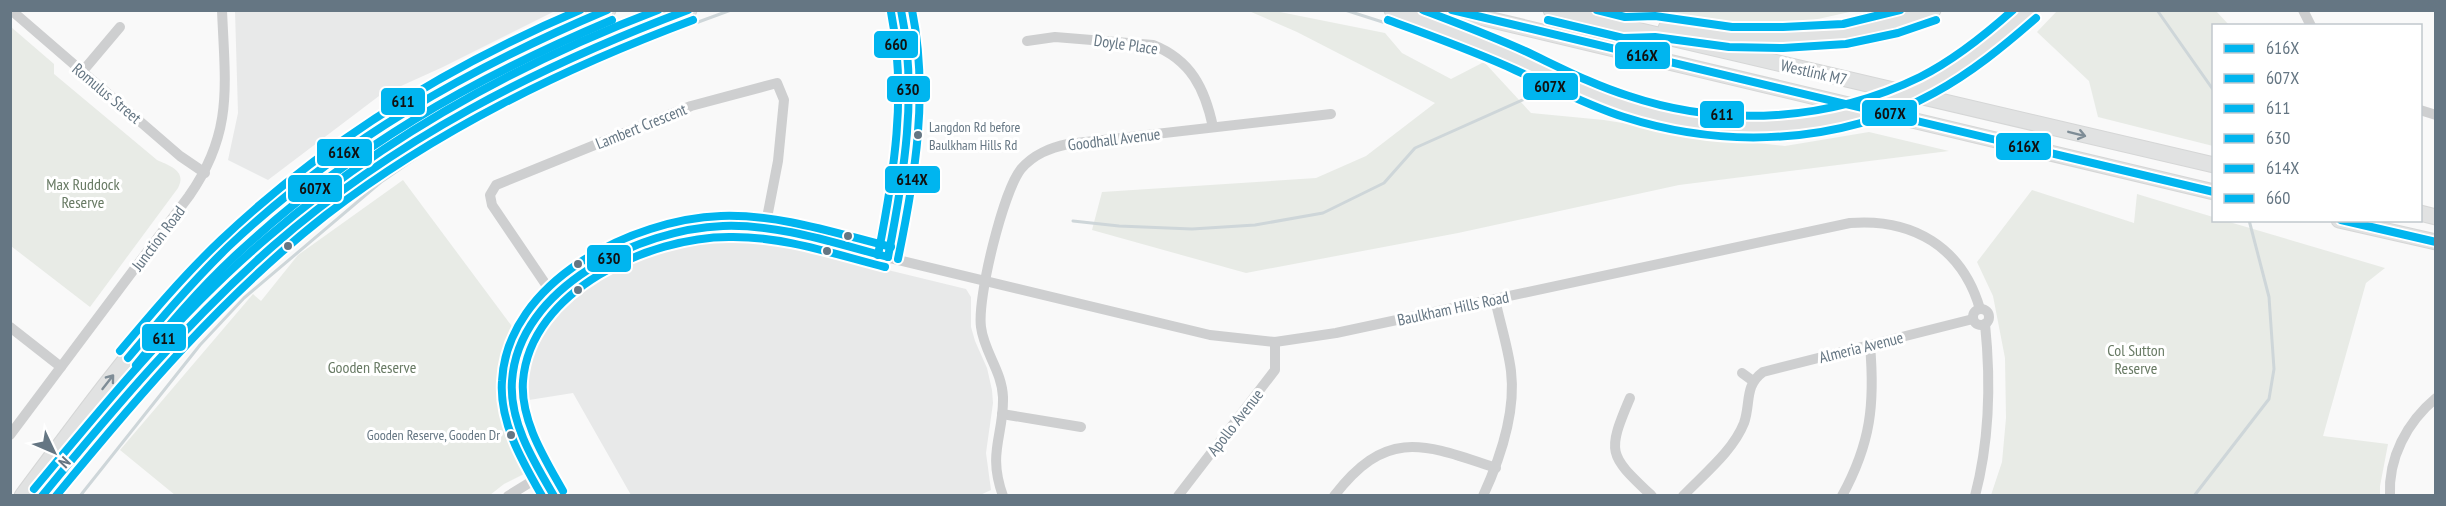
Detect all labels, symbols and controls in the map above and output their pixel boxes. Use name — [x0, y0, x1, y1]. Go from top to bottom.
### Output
legend — [2212, 24, 2422, 222]
line badge: 660 — [873, 30, 919, 59]
street label: Doyle Place — [1093, 30, 1159, 58]
text: 660 — [885, 34, 908, 54]
text: 616X — [2266, 36, 2299, 59]
line badge: 616X — [1614, 41, 1671, 70]
text: 616X — [1626, 45, 1658, 65]
street label: Westlink M7 — [1779, 55, 1849, 89]
street label: Romulus Street — [68, 58, 146, 128]
text: 607X — [2266, 66, 2299, 89]
line badge: 607X — [1522, 72, 1579, 101]
line badge: 630 — [886, 75, 931, 103]
text: 607X — [1534, 76, 1566, 96]
text: 630 — [897, 79, 920, 99]
line badge: 611 — [380, 87, 426, 116]
text: 611 — [392, 91, 414, 111]
text: 611 — [2266, 96, 2290, 119]
street label: Lambert Crescent — [593, 98, 690, 153]
line badge: 607X — [1861, 99, 1918, 127]
line badge: 611 — [1699, 100, 1745, 129]
text: 607X — [1874, 103, 1906, 123]
text: 611 — [1711, 104, 1733, 124]
place label: Langdon Rd before Baulkham Hills Rd — [929, 118, 1021, 154]
street label: Goodhall Avenue — [1067, 123, 1161, 155]
text: 630 — [2266, 126, 2290, 149]
marker: Langdon Rd before Baulkham Hills Rd — [912, 129, 924, 141]
one-way arrow — [2067, 129, 2086, 141]
line badge: 616X — [1995, 132, 2052, 161]
text: 616X — [2008, 136, 2040, 156]
line badge: 616X — [316, 138, 373, 167]
text: 616X — [328, 142, 360, 162]
text: 614X — [2266, 156, 2299, 179]
line badge: 614X — [884, 165, 941, 194]
text: 614X — [896, 169, 928, 189]
park label: Max Ruddock Reserve — [46, 174, 121, 212]
line badge: 607X — [287, 174, 343, 203]
text: 607X — [299, 178, 331, 198]
text: 660 — [2266, 186, 2290, 209]
street label: Junction Road — [127, 202, 189, 275]
unlabelled marker — [842, 230, 854, 242]
unlabelled marker — [282, 240, 294, 252]
line badge: 630 — [586, 244, 632, 273]
unlabelled marker — [821, 245, 833, 257]
text: 630 — [598, 248, 621, 268]
unlabelled marker — [572, 258, 584, 270]
unlabelled marker — [572, 284, 584, 296]
street label: Baulkham Hills Road — [1395, 286, 1511, 330]
line badge: 611 — [141, 323, 187, 352]
street label: Almeria Avenue — [1817, 327, 1905, 367]
text: 611 — [153, 328, 175, 348]
park label: Col Sutton Reserve — [2107, 340, 2165, 378]
park label: Gooden Reserve — [328, 357, 416, 377]
one-way arrow — [102, 375, 115, 391]
street label: Apollo Avenue — [1203, 385, 1267, 459]
north arrow — [24, 422, 84, 482]
place label: Gooden Reserve, Gooden Dr — [367, 426, 500, 444]
marker: Gooden Reserve, Gooden Dr — [505, 429, 517, 441]
text: N — [55, 452, 75, 472]

